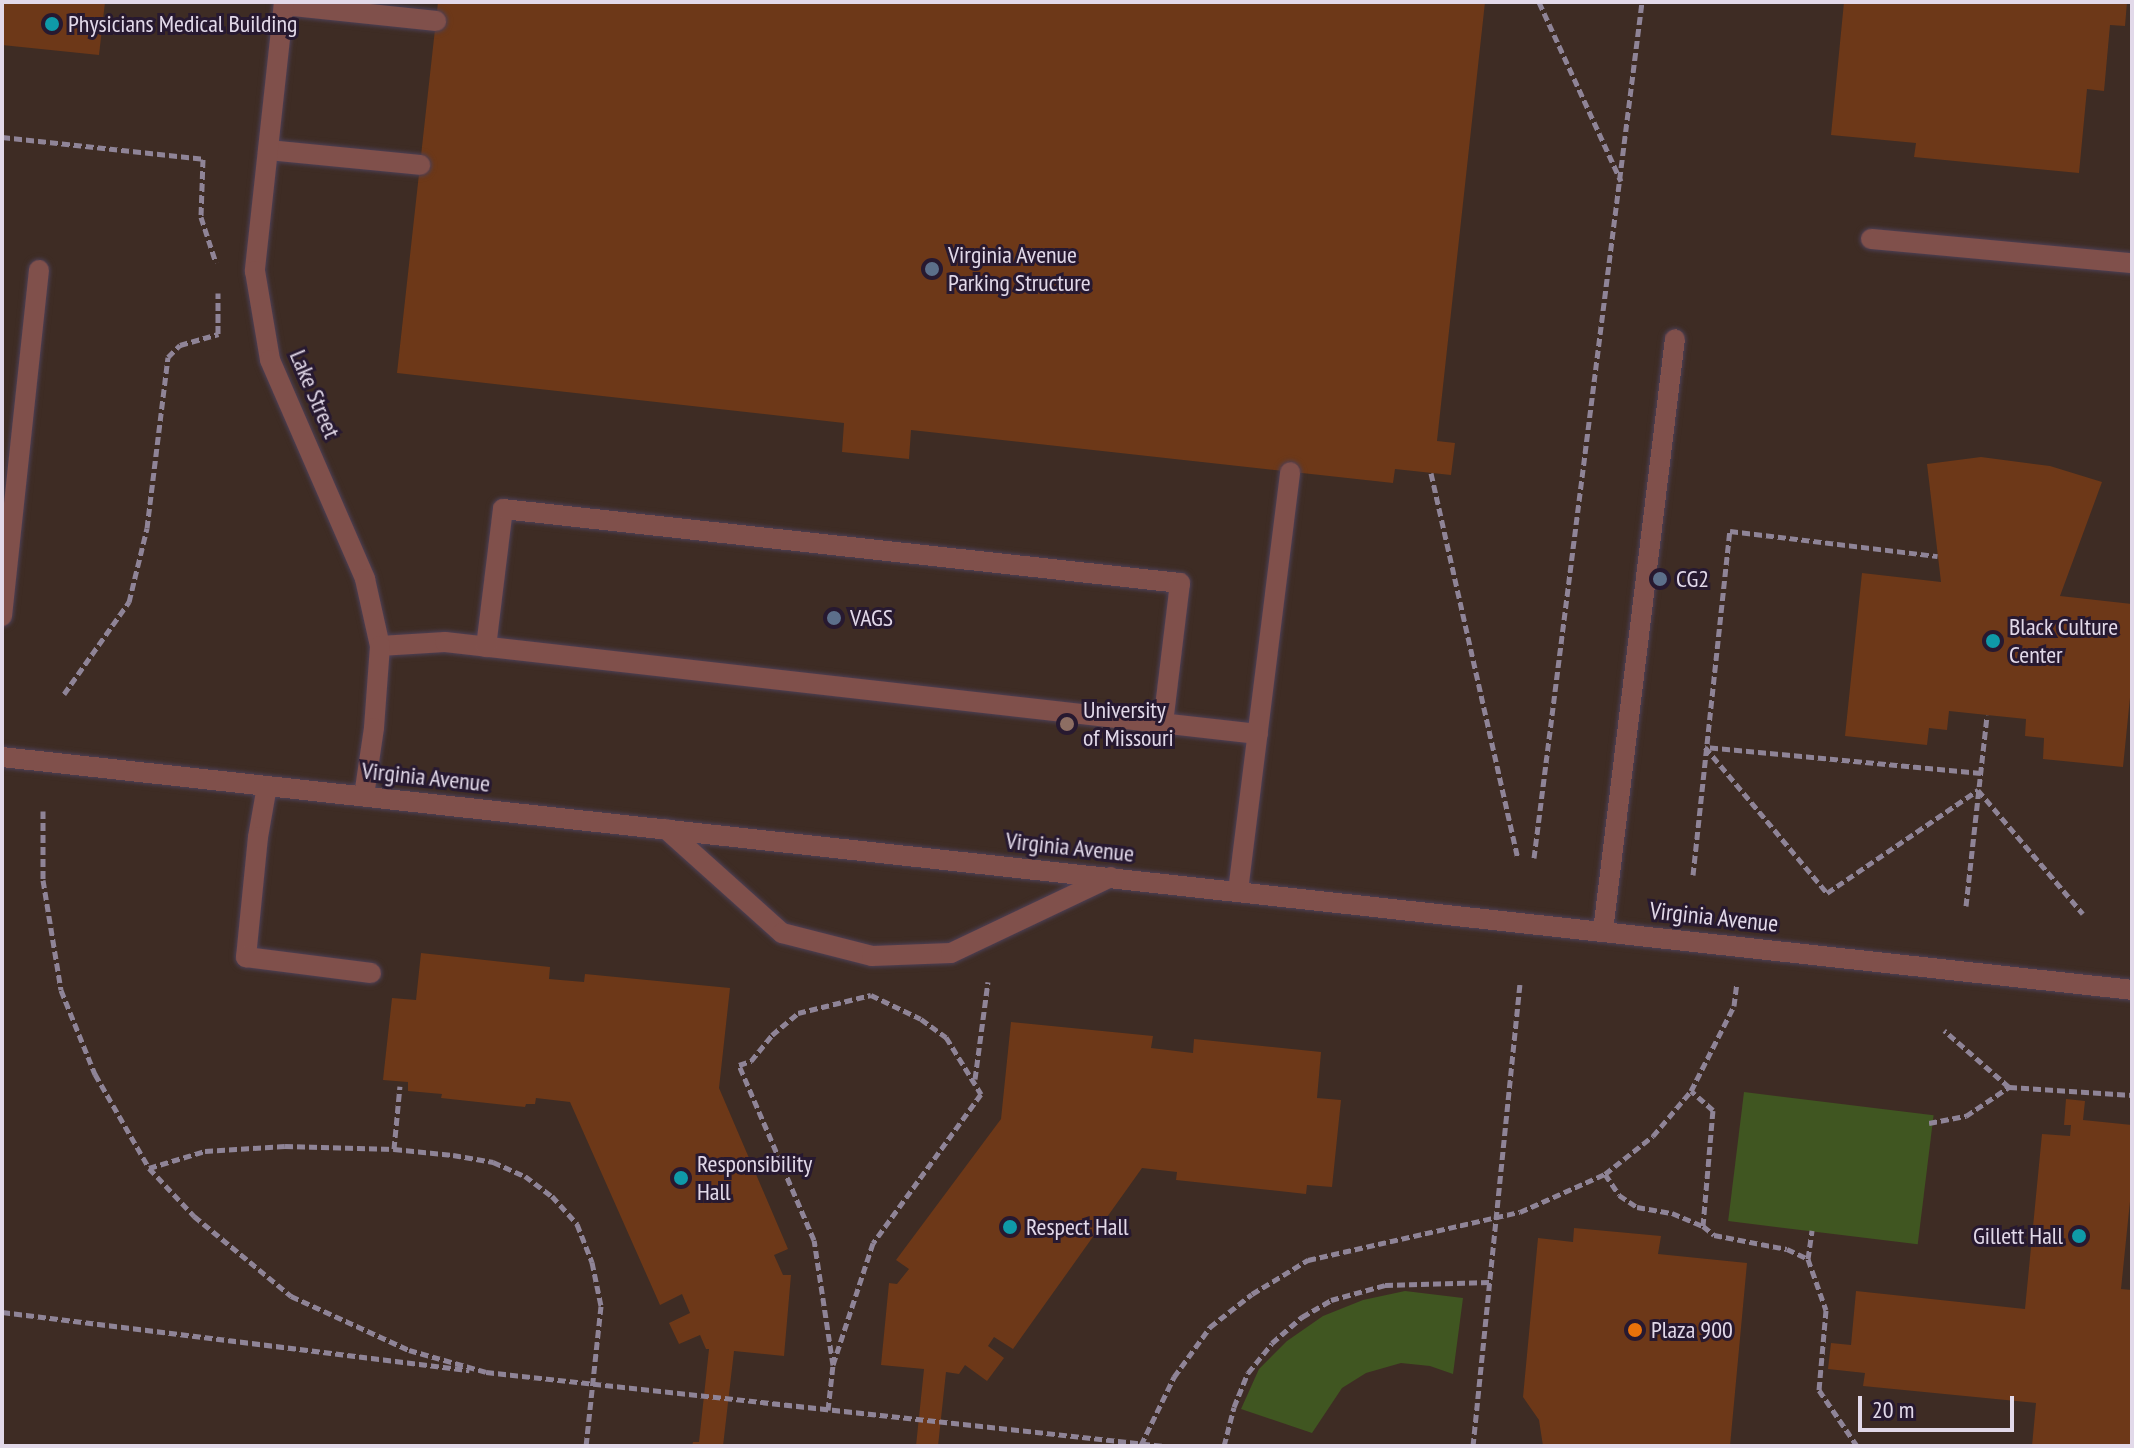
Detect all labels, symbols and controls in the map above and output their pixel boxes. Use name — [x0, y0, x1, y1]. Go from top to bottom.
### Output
place label: Physicians Medical Building — [68, 10, 297, 38]
marker: Physicians Medical Building — [43, 15, 61, 33]
place label: Virginia Avenue Parking Structure — [948, 241, 1091, 297]
marker: Virginia Avenue Parking Structure — [923, 260, 941, 278]
street label: Lake Street — [284, 346, 346, 442]
place label: CG2 — [1676, 565, 1709, 593]
marker: CG2 — [1651, 570, 1669, 588]
place label: VAGS — [850, 604, 893, 632]
marker: VAGS — [825, 609, 843, 627]
place label: Black Culture Center — [2009, 613, 2119, 669]
marker: Black Culture Center — [1984, 632, 2002, 650]
place label: University of Missouri — [1083, 696, 1174, 752]
marker: University of Missouri — [1058, 715, 1076, 733]
street label: Virginia Avenue — [360, 756, 492, 798]
street label: Virginia Avenue — [1004, 826, 1136, 868]
street label: Virginia Avenue — [1648, 896, 1780, 938]
place label: Responsibility Hall — [697, 1150, 812, 1206]
marker: Responsibility Hall — [672, 1169, 690, 1187]
place label: Respect Hall — [1026, 1213, 1129, 1241]
marker: Respect Hall — [1001, 1218, 1019, 1236]
place label: Gillett Hall — [1973, 1222, 2063, 1250]
marker: Gillett Hall — [2070, 1227, 2088, 1245]
place label: Plaza 900 — [1651, 1316, 1733, 1344]
marker: Plaza 900 — [1626, 1321, 1644, 1339]
scale bar — [1862, 1380, 2018, 1430]
text: 20 m — [1872, 1394, 1914, 1425]

